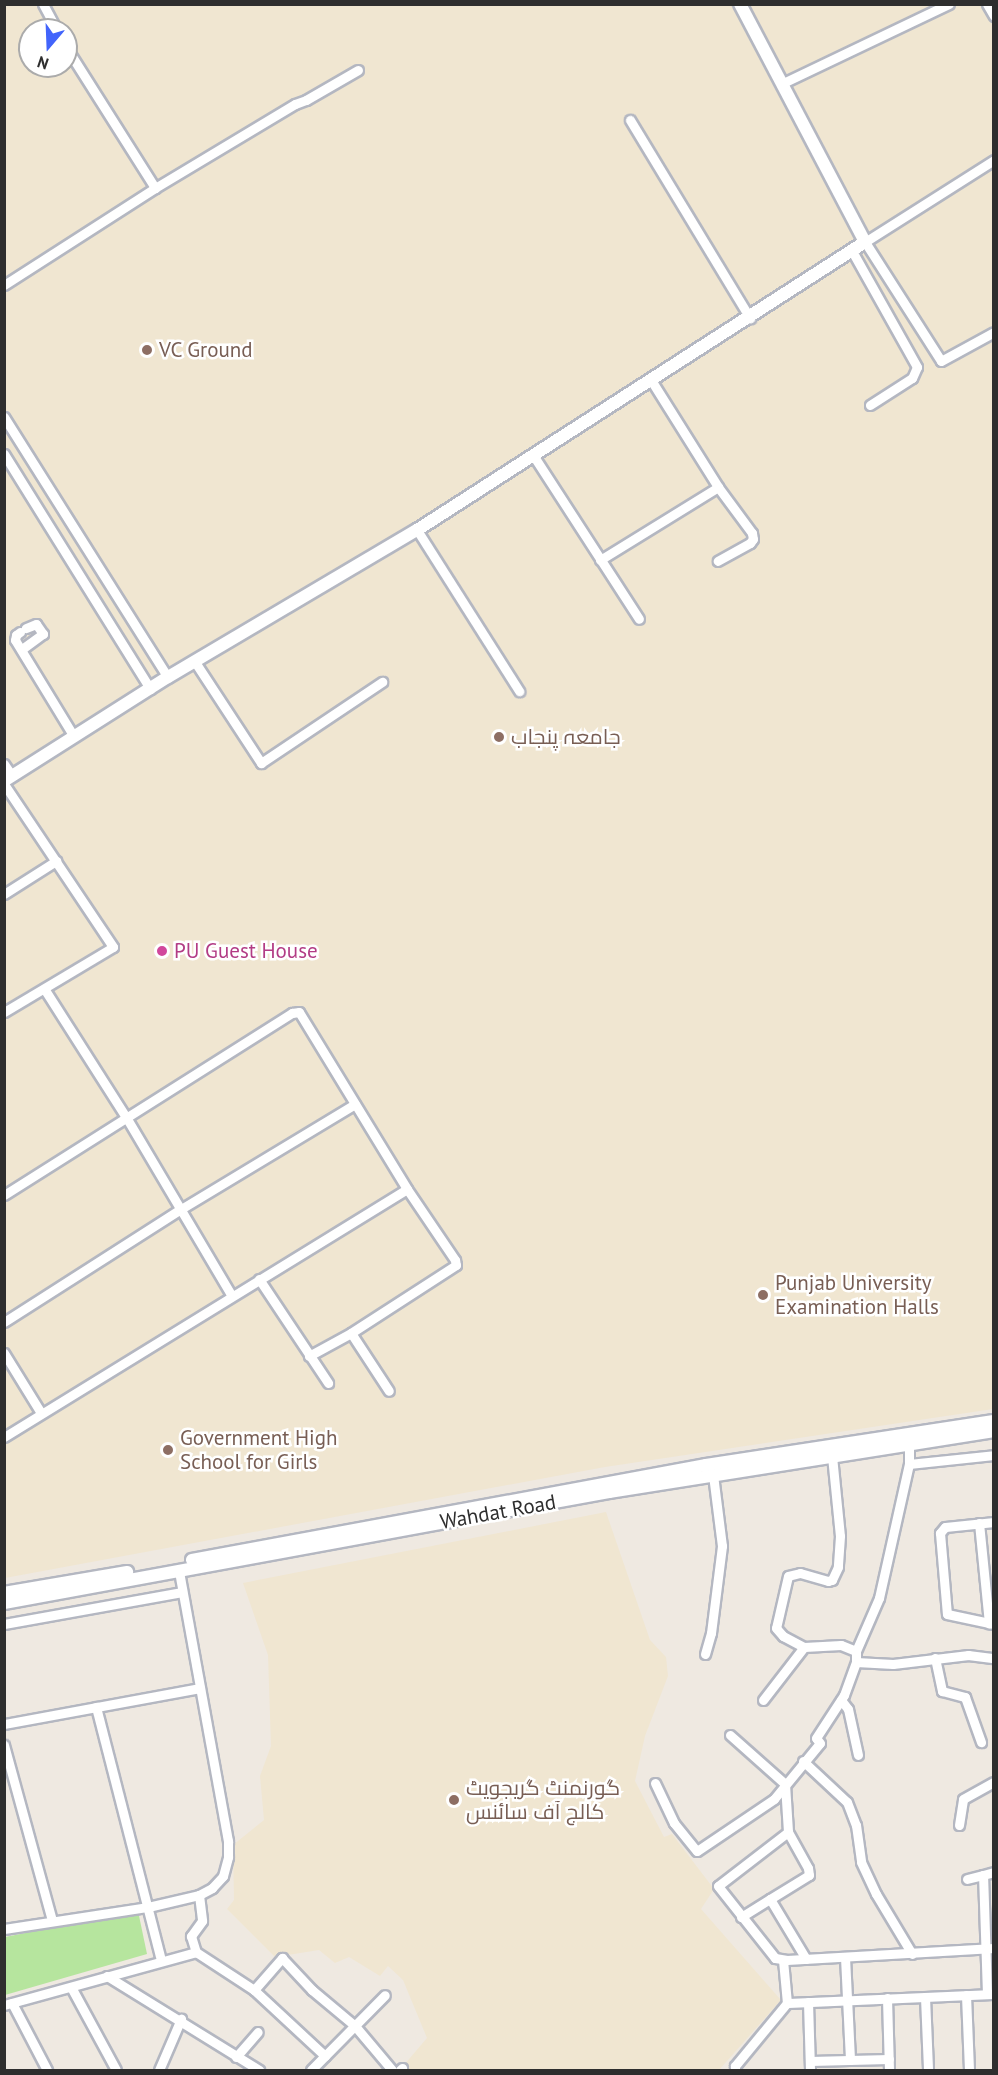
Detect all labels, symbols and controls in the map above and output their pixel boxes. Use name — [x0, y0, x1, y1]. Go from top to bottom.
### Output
north arrow — [18, 18, 78, 78]
text: N — [35, 52, 51, 74]
place label: VC Ground — [159, 337, 253, 363]
marker: VC Ground — [140, 343, 154, 357]
place label: جامعہ پنجاب — [511, 724, 621, 750]
marker: جامعہ پنجاب — [492, 730, 506, 744]
place label: PU Guest House — [174, 938, 318, 964]
marker: PU Guest House — [155, 944, 169, 958]
place label: Punjab University Examination Halls — [775, 1270, 939, 1320]
marker: Punjab University Examination Halls — [756, 1288, 770, 1302]
place label: Government High School for Girls — [180, 1425, 337, 1475]
marker: Government High School for Girls — [161, 1443, 175, 1457]
street label: Wahdat Road — [438, 1489, 558, 1535]
place label: گورنمنٹ گریجویٹ کالج آف سائنس — [466, 1775, 620, 1825]
marker: گورنمنٹ گریجویٹ کالج آف سائنس — [447, 1793, 461, 1807]

